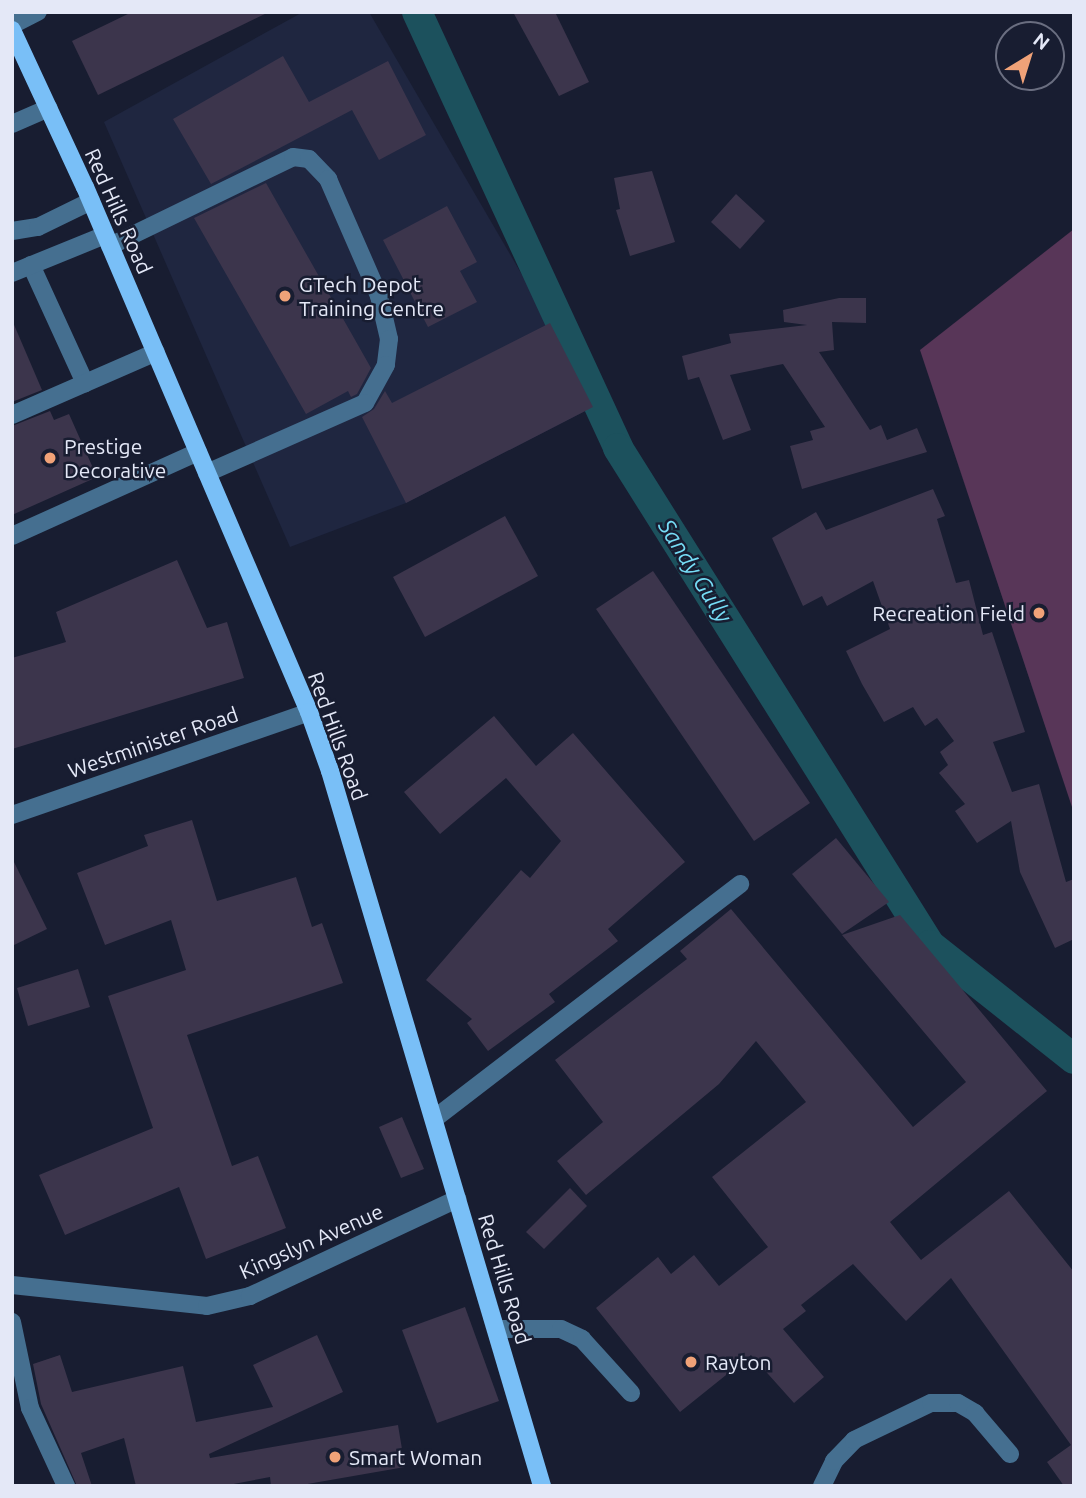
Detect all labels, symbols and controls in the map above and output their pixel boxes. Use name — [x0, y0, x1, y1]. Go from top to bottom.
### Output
north arrow — [995, 21, 1065, 91]
text: N — [1029, 28, 1054, 54]
street label: Red Hills Road — [80, 144, 158, 278]
place label: GTech Depot Training Centre — [299, 271, 444, 321]
marker: GTech Depot Training Centre — [277, 288, 293, 304]
place label: Prestige Decorative — [64, 433, 166, 483]
marker: Prestige Decorative — [42, 450, 58, 466]
water label: Sandy Gully — [652, 514, 738, 628]
place label: Recreation Field — [872, 600, 1025, 626]
marker: Recreation Field — [1031, 605, 1047, 621]
street label: Red Hills Road — [303, 668, 373, 804]
street label: Westminister Road — [65, 701, 241, 783]
street label: Kingslyn Avenue — [235, 1198, 387, 1284]
street label: Red Hills Road — [473, 1211, 537, 1347]
place label: Rayton — [705, 1349, 771, 1375]
marker: Rayton — [683, 1354, 699, 1370]
place label: Smart Woman — [349, 1444, 482, 1470]
marker: Smart Woman — [327, 1449, 343, 1465]

